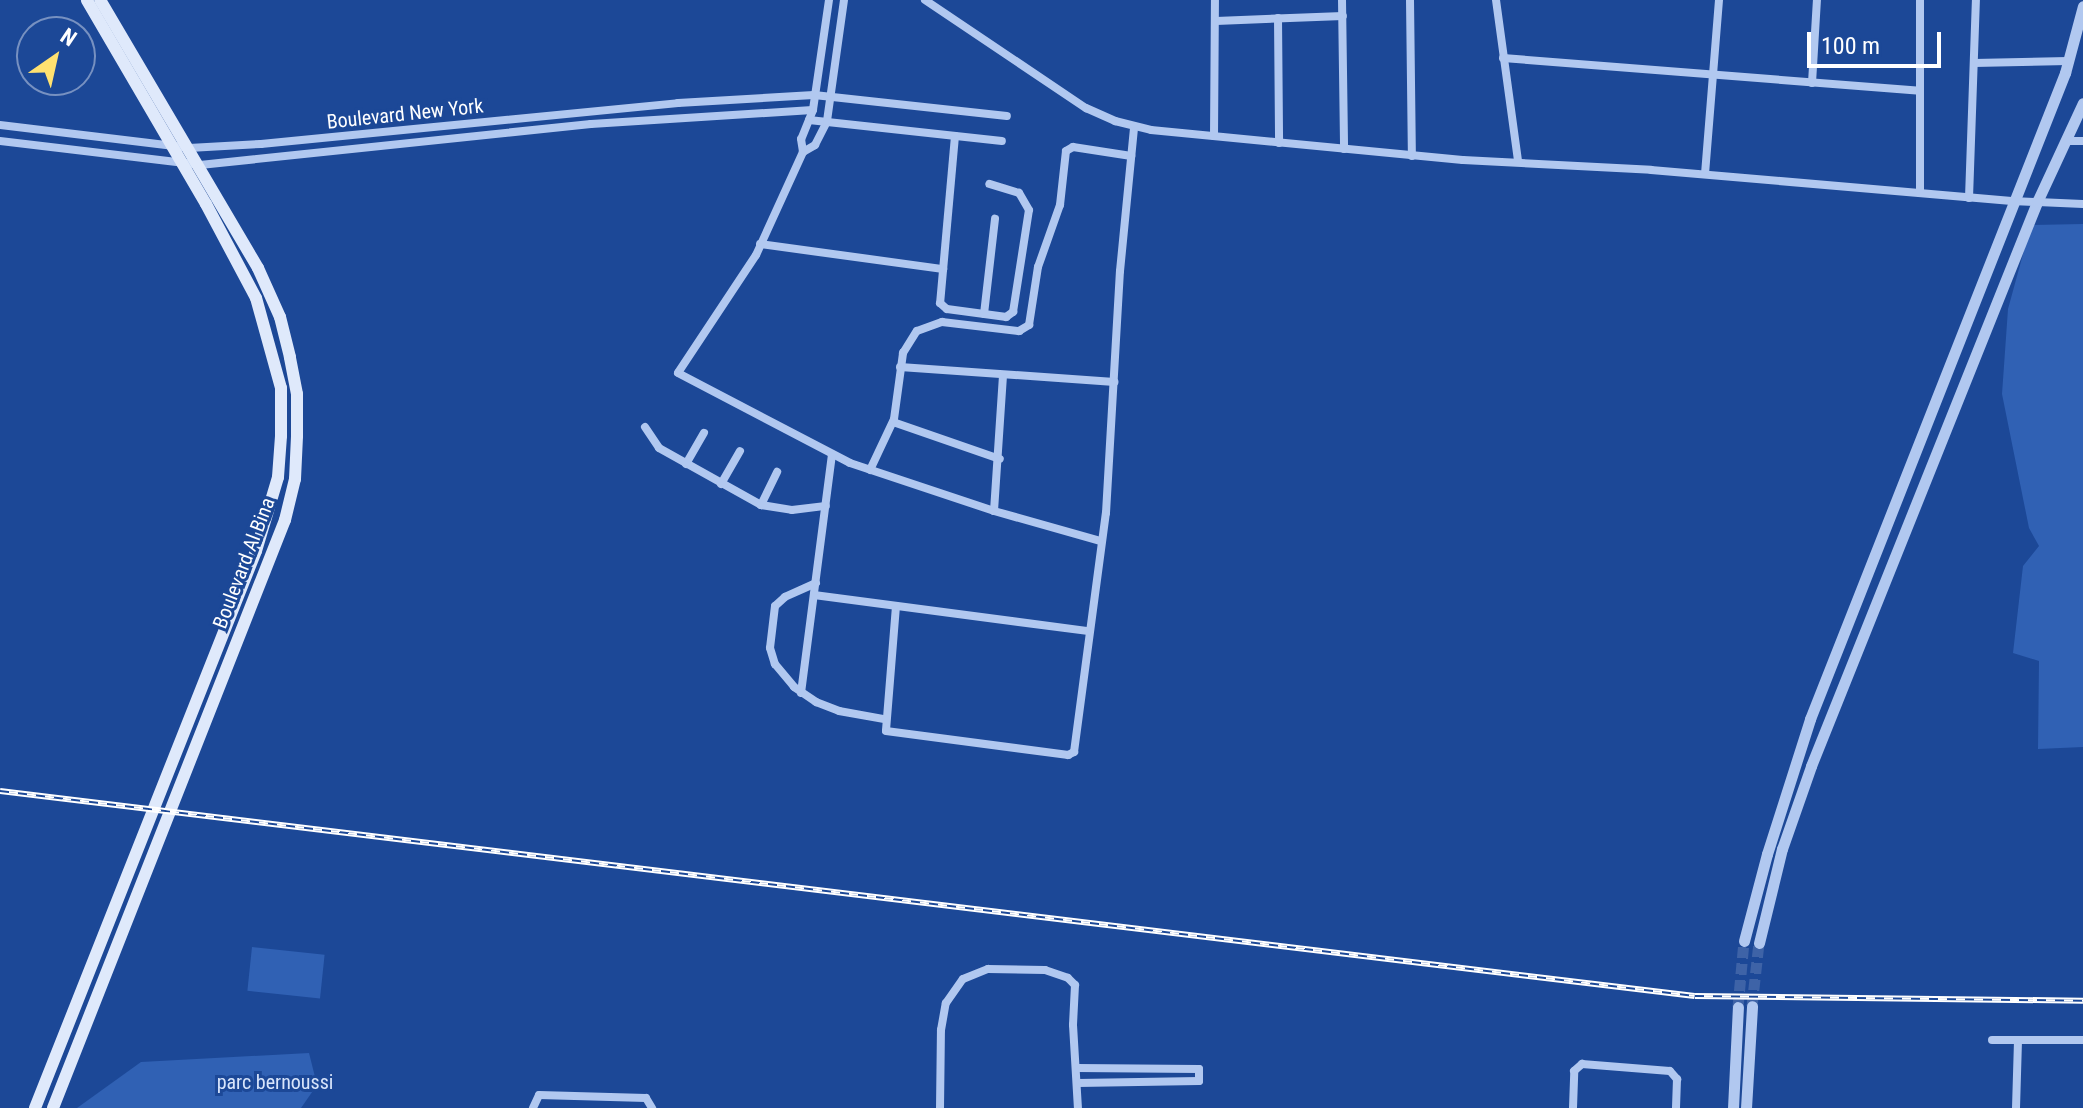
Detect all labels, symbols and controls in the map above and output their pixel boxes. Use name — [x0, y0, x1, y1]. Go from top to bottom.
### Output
north arrow — [16, 16, 96, 96]
scale bar — [1811, 16, 1945, 66]
text: N — [56, 23, 81, 51]
text: 100 m — [1821, 32, 1880, 60]
street label: Boulevard New York — [326, 94, 484, 134]
street label: Boulevard Al Bina — [208, 494, 280, 632]
park label: parc bernoussi — [217, 1070, 333, 1094]

